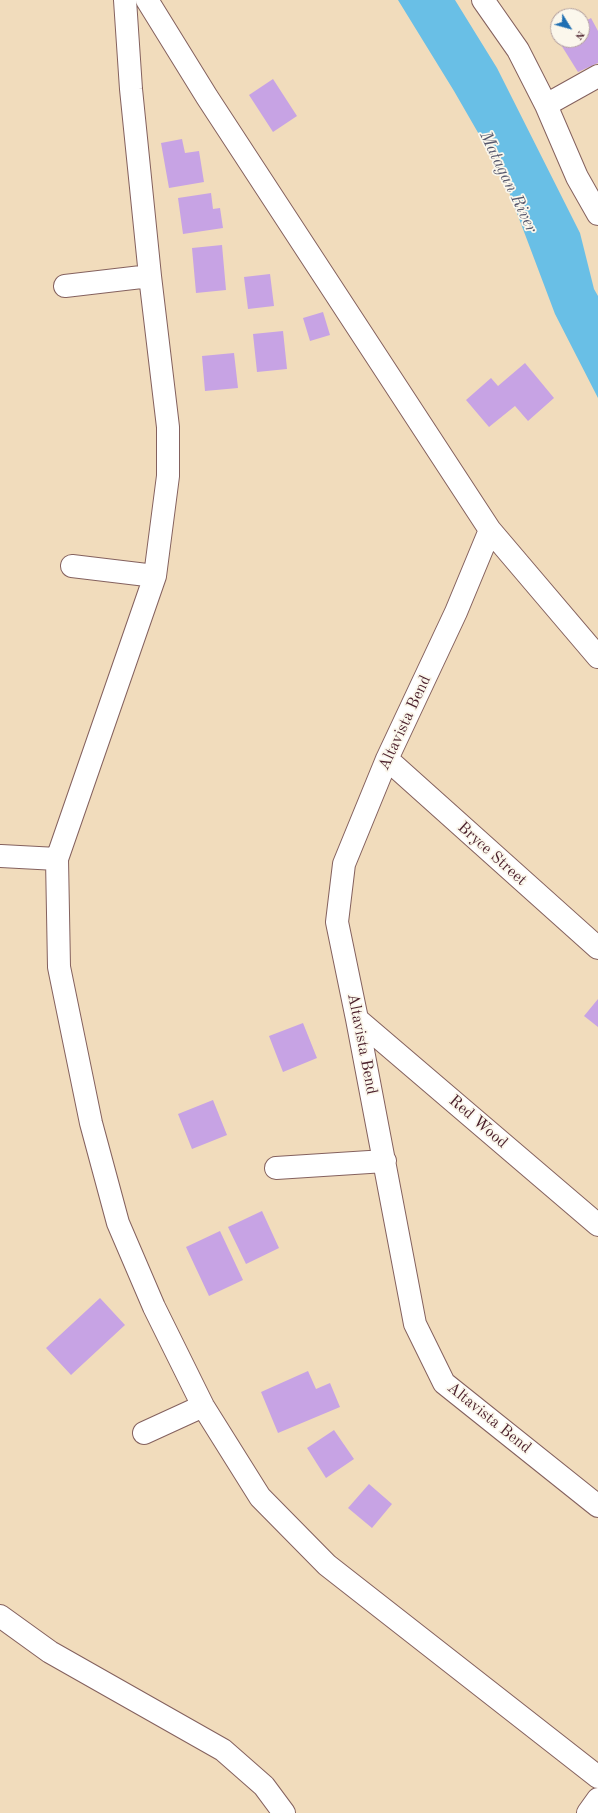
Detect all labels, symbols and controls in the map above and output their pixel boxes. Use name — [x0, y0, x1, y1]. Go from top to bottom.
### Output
north arrow — [550, 8, 590, 48]
text: N — [572, 28, 586, 42]
water label: Matagan River — [475, 128, 541, 236]
street label: Altavista Bend — [375, 672, 435, 774]
street label: Bryce Street — [453, 818, 531, 890]
street label: Altavista Bend — [343, 992, 381, 1096]
street label: Red Wood — [445, 1091, 511, 1153]
street label: Altavista Bend — [443, 1378, 535, 1458]

